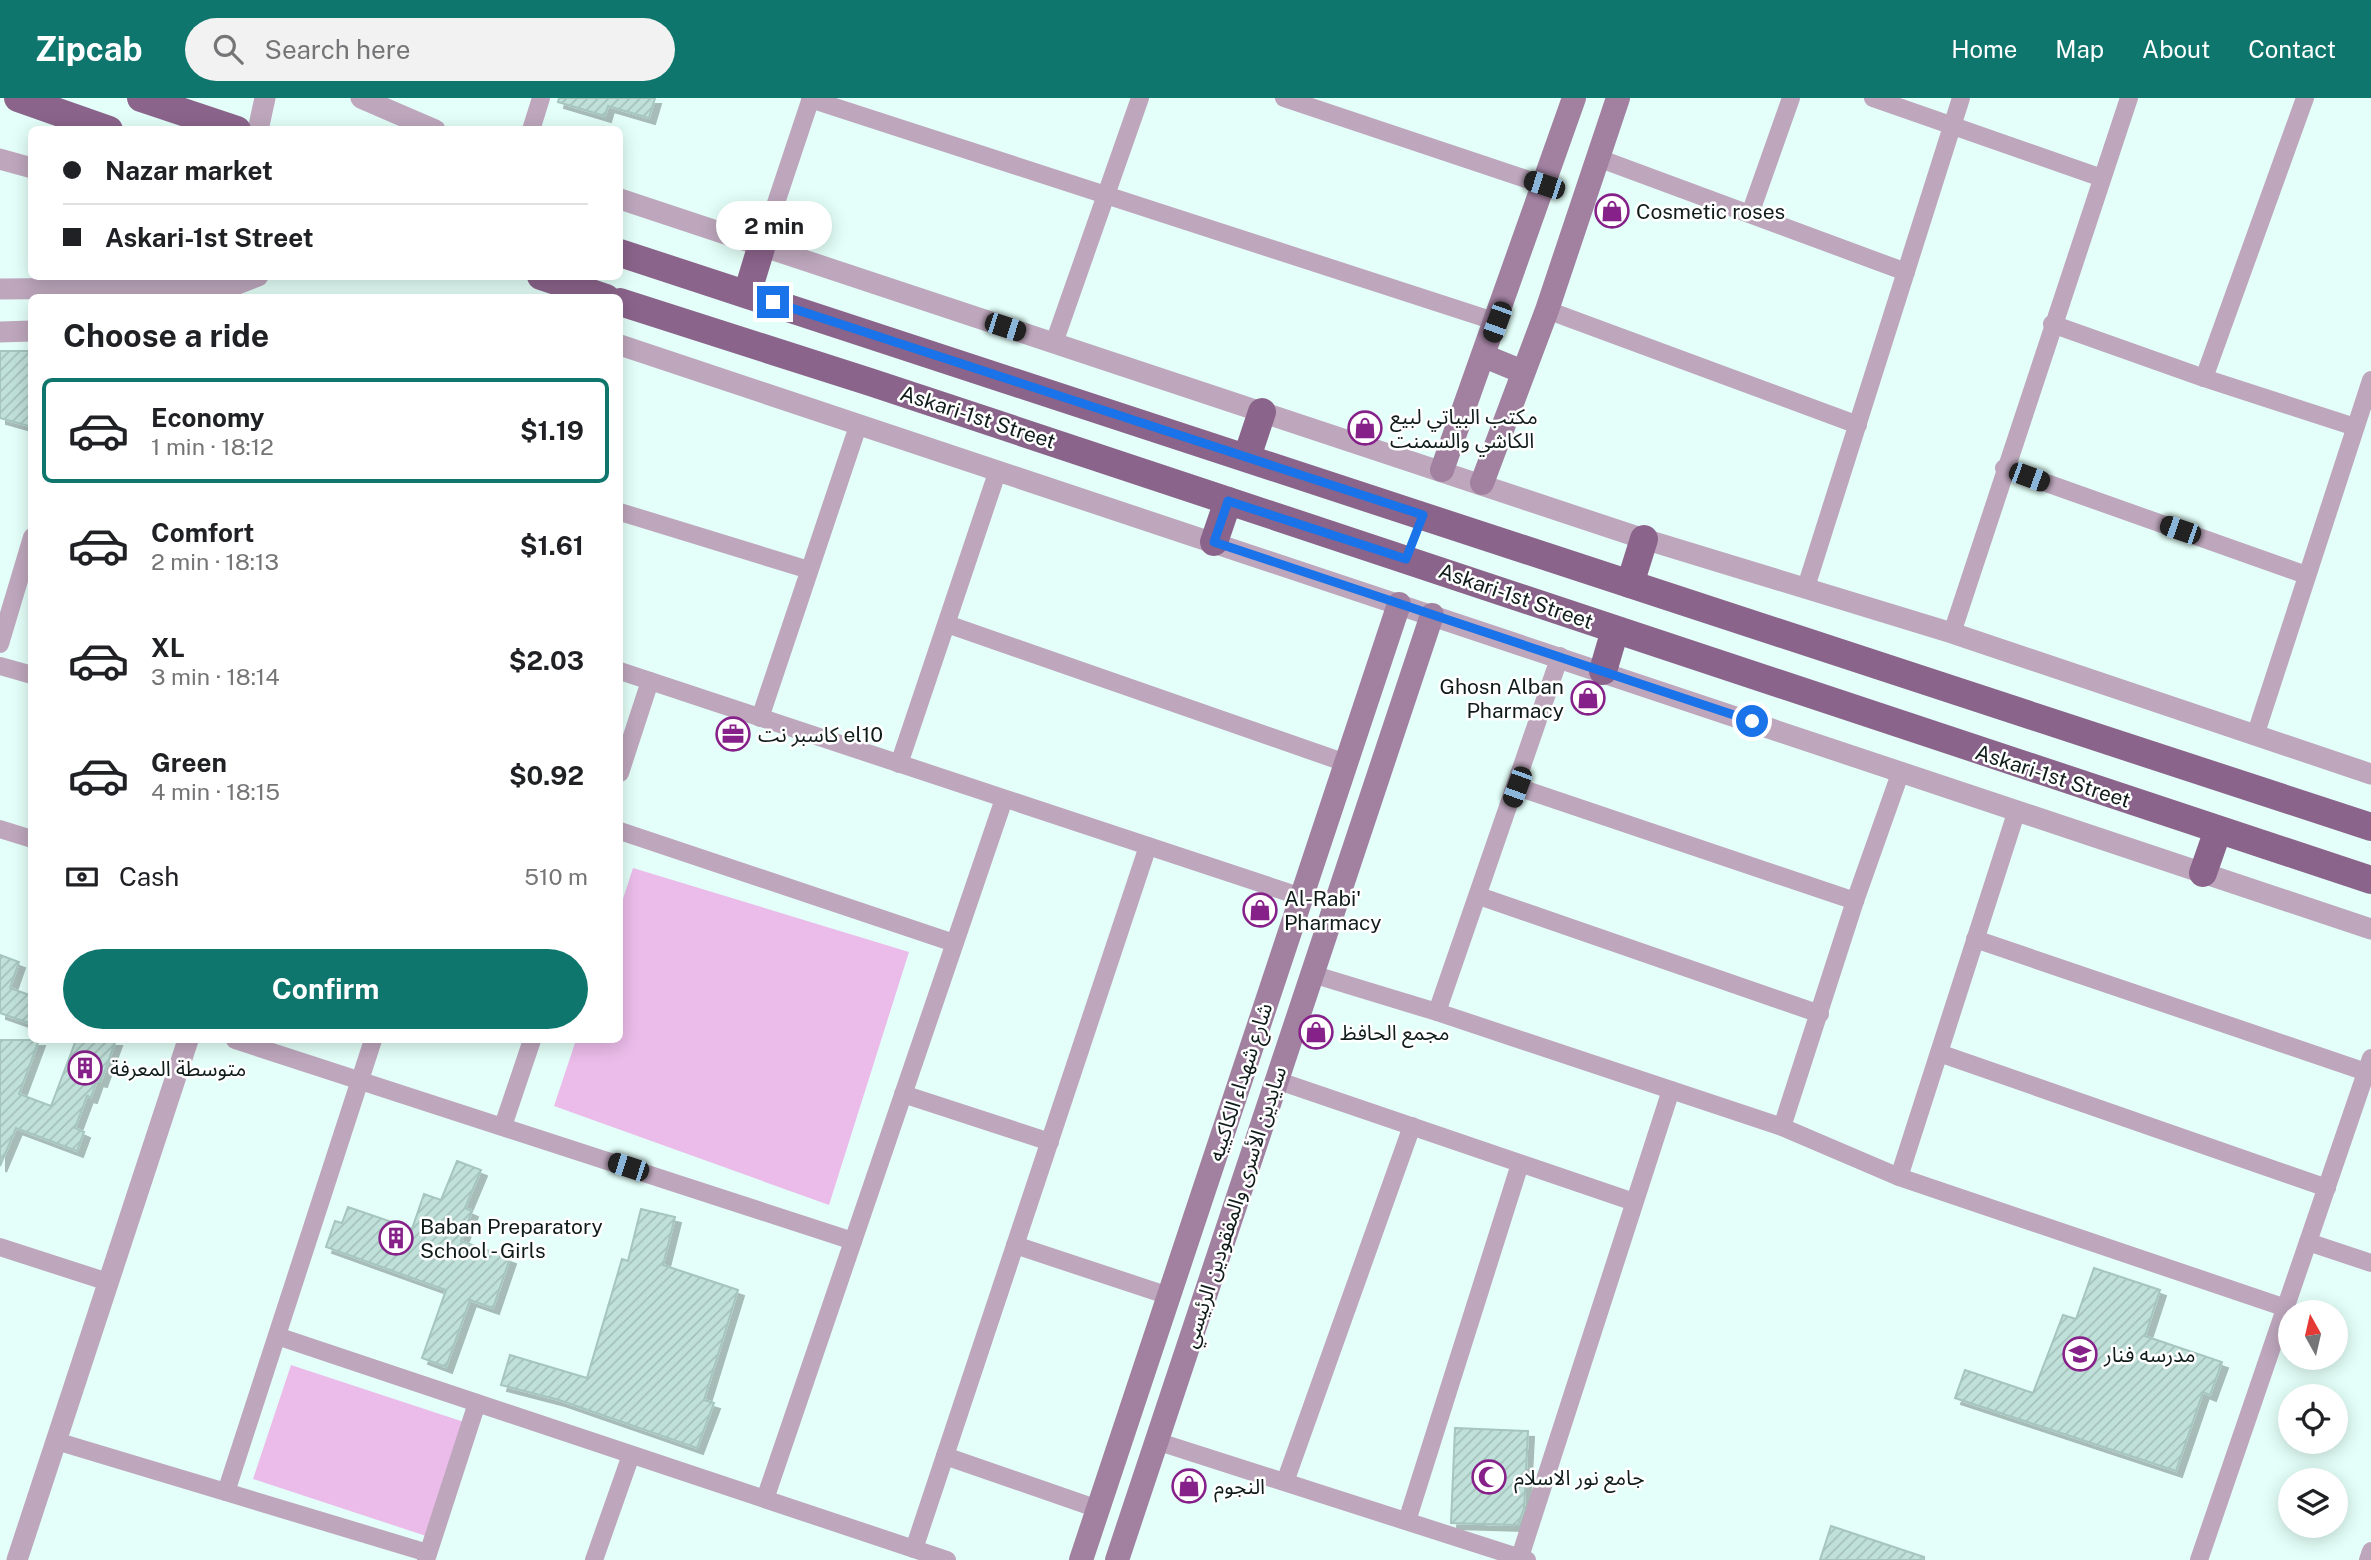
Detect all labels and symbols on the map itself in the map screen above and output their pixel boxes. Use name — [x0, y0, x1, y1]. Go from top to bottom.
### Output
car — [1521, 169, 1568, 201]
shop icon: Cosmetic roses — [1593, 192, 1631, 230]
place label: Cosmetic roses — [1636, 199, 1785, 224]
callout: 2 min — [715, 200, 831, 250]
route end — [757, 286, 789, 318]
car — [1480, 299, 1515, 345]
car — [982, 311, 1029, 343]
street label: Askari-1st Street — [897, 380, 1059, 454]
place label: مكتب البياتي لبيع الكاشي والسمنت — [1390, 404, 1538, 456]
shop icon: مكتب البياتي لبيع الكاشي والسمنت — [1346, 409, 1384, 447]
car — [2006, 460, 2053, 494]
car — [2157, 513, 2204, 547]
street label: Askari-1st Street — [1436, 558, 1596, 634]
place label: Ghosn Alban Pharmacy — [1440, 674, 1564, 723]
shop icon: Ghosn Alban Pharmacy — [1569, 679, 1607, 717]
route start — [1736, 705, 1768, 737]
office icon: كاسبر نت el10 — [714, 715, 752, 753]
place label: كاسبر نت el10 — [758, 722, 883, 747]
street label: Askari-1st Street — [1972, 739, 2134, 813]
car — [1500, 764, 1535, 810]
place label: Al-Rabi' Pharmacy — [1284, 886, 1382, 935]
shop icon: Al-Rabi' Pharmacy — [1241, 891, 1279, 929]
street label: شارع شهداء الكاكييه — [1203, 1000, 1280, 1165]
shop icon: مجمع الحافظ — [1297, 1013, 1335, 1051]
place label: مجمع الحافظ — [1340, 1020, 1450, 1048]
building icon: متوسطة المعرفة — [66, 1049, 104, 1087]
place label: متوسطة المعرفة — [110, 1056, 246, 1081]
street label: سايدين الأسرى والمفقودين الرئيسي — [1177, 1063, 1295, 1352]
car — [605, 1151, 652, 1183]
place label: Baban Preparatory School - Girls — [420, 1214, 603, 1263]
building icon: Baban Preparatory School - Girls — [377, 1219, 415, 1257]
north arrow — [2278, 1300, 2348, 1370]
school or university icon: مدرسه فنار — [2061, 1335, 2099, 1373]
place label: مدرسه فنار — [2103, 1342, 2195, 1367]
mosque icon: جامع نور الاسلام — [1470, 1458, 1508, 1496]
place label: جامع نور الاسلام — [1514, 1465, 1645, 1494]
shop icon: النجوم — [1170, 1467, 1208, 1505]
place label: النجوم — [1214, 1474, 1265, 1503]

